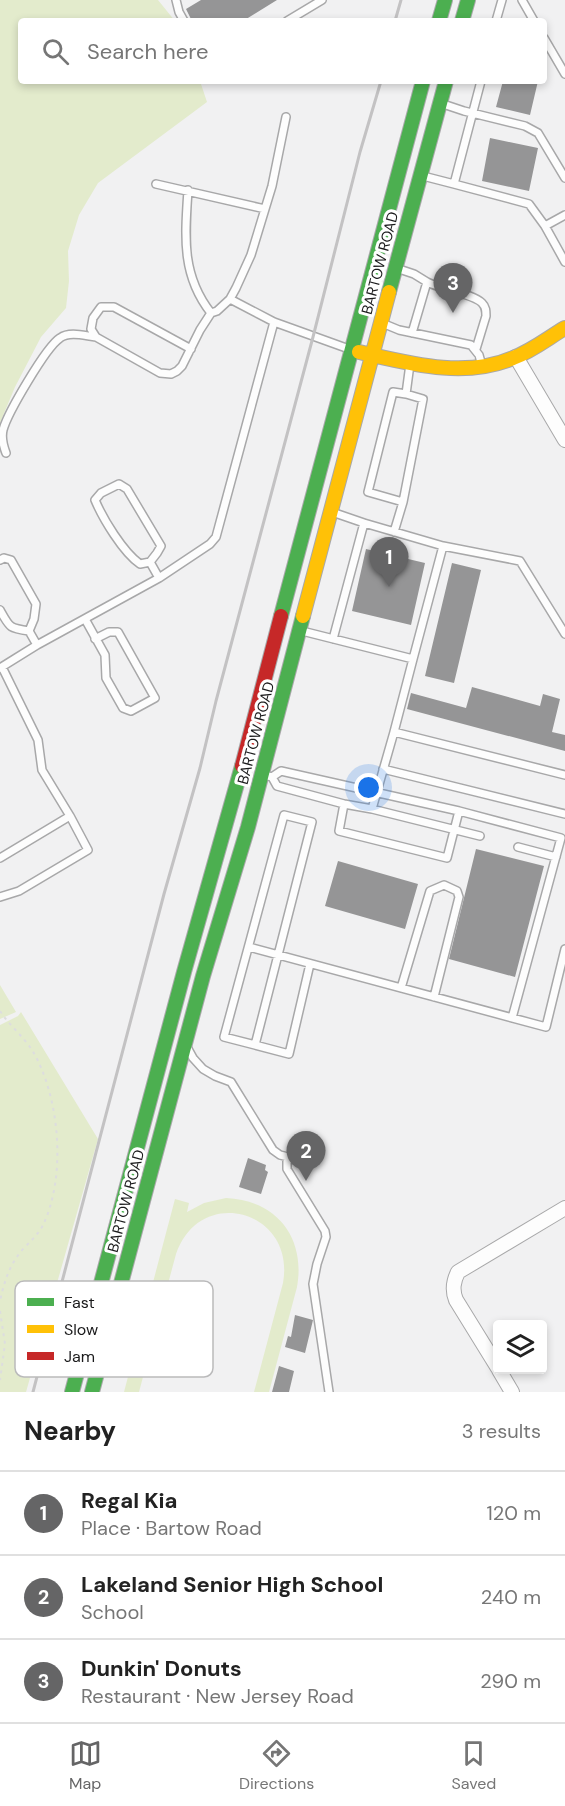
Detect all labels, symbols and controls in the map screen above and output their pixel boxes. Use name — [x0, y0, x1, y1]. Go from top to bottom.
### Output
search box — [18, 18, 547, 84]
icon: search — [39, 35, 72, 68]
text: Search here — [87, 37, 208, 66]
street label: BARTOW ROAD — [357, 210, 403, 316]
pin: 3 — [434, 264, 472, 313]
pin: 1 — [370, 538, 408, 587]
street label: BARTOW ROAD — [233, 680, 279, 786]
your location — [354, 773, 383, 802]
pin: 2 — [286, 1132, 326, 1181]
street label: BARTOW ROAD — [103, 1148, 149, 1254]
legend — [15, 1281, 213, 1377]
text: Fast — [64, 1292, 95, 1313]
text: Slow — [64, 1319, 98, 1340]
map controls — [493, 1320, 547, 1374]
button: layers — [493, 1320, 547, 1374]
text: Jam — [64, 1346, 95, 1367]
text: Nearby — [24, 1414, 116, 1448]
text: 3 results — [462, 1418, 541, 1444]
text: Regal Kia — [81, 1486, 178, 1515]
text: 1 — [40, 1500, 47, 1526]
text: 120 m — [487, 1500, 541, 1526]
text: Place · Bartow Road — [81, 1515, 262, 1541]
text: Lakeland Senior High School — [81, 1570, 383, 1599]
text: 2 — [38, 1584, 49, 1610]
text: 240 m — [481, 1584, 541, 1610]
text: School — [81, 1599, 144, 1625]
text: Dunkin' Donuts — [81, 1654, 242, 1683]
text: 3 — [37, 1668, 50, 1694]
text: 290 m — [480, 1668, 541, 1694]
text: Restaurant · New Jersey Road — [81, 1683, 354, 1709]
tab: Map — [69, 1737, 102, 1794]
tab: Directions — [239, 1737, 314, 1794]
tab: Saved — [452, 1737, 496, 1794]

